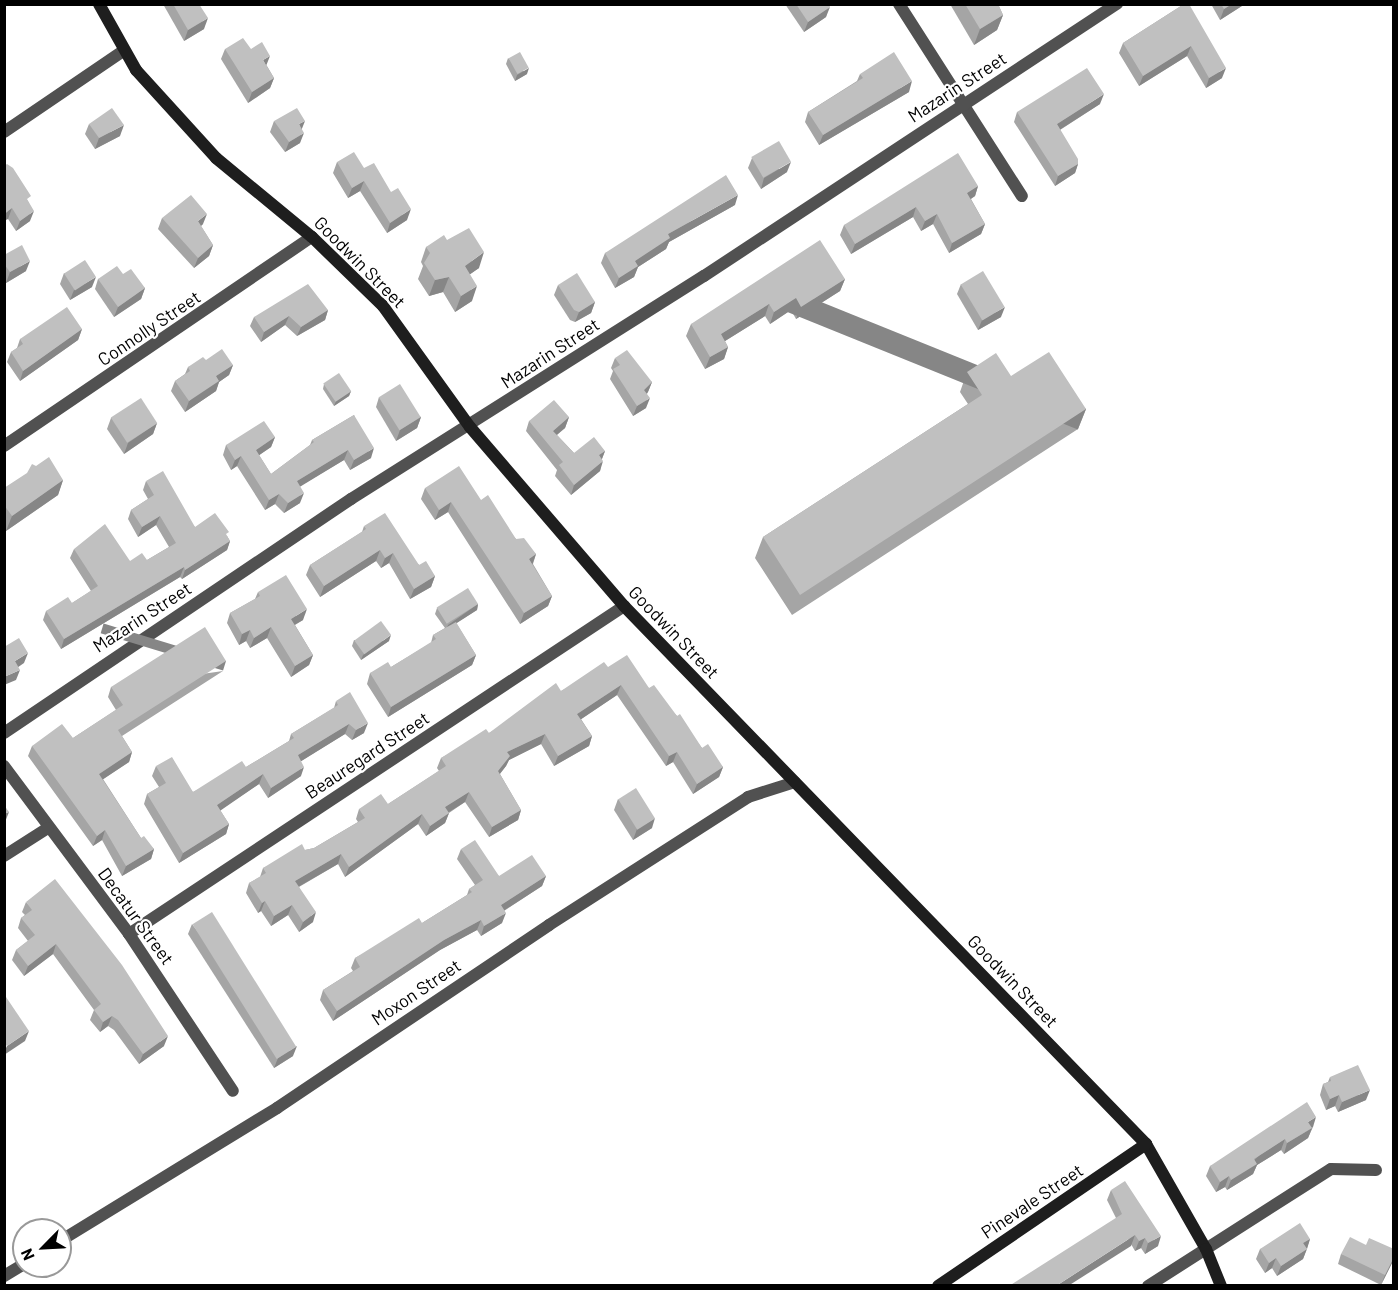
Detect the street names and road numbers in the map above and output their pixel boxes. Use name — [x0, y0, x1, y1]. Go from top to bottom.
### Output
street label: Mazarin Street — [904, 47, 1010, 127]
street label: Goodwin Street — [310, 212, 410, 312]
street label: Connolly Street — [94, 286, 204, 370]
street label: Mazarin Street — [497, 313, 603, 393]
street label: Mazarin Street — [89, 577, 195, 657]
street label: Goodwin Street — [624, 581, 724, 683]
street label: Beauregard Street — [301, 707, 433, 803]
street label: Decatur Street — [94, 863, 178, 969]
street label: Goodwin Street — [963, 930, 1063, 1032]
street label: Moxon Street — [367, 954, 465, 1030]
street label: Pinevale Street — [977, 1159, 1087, 1243]

